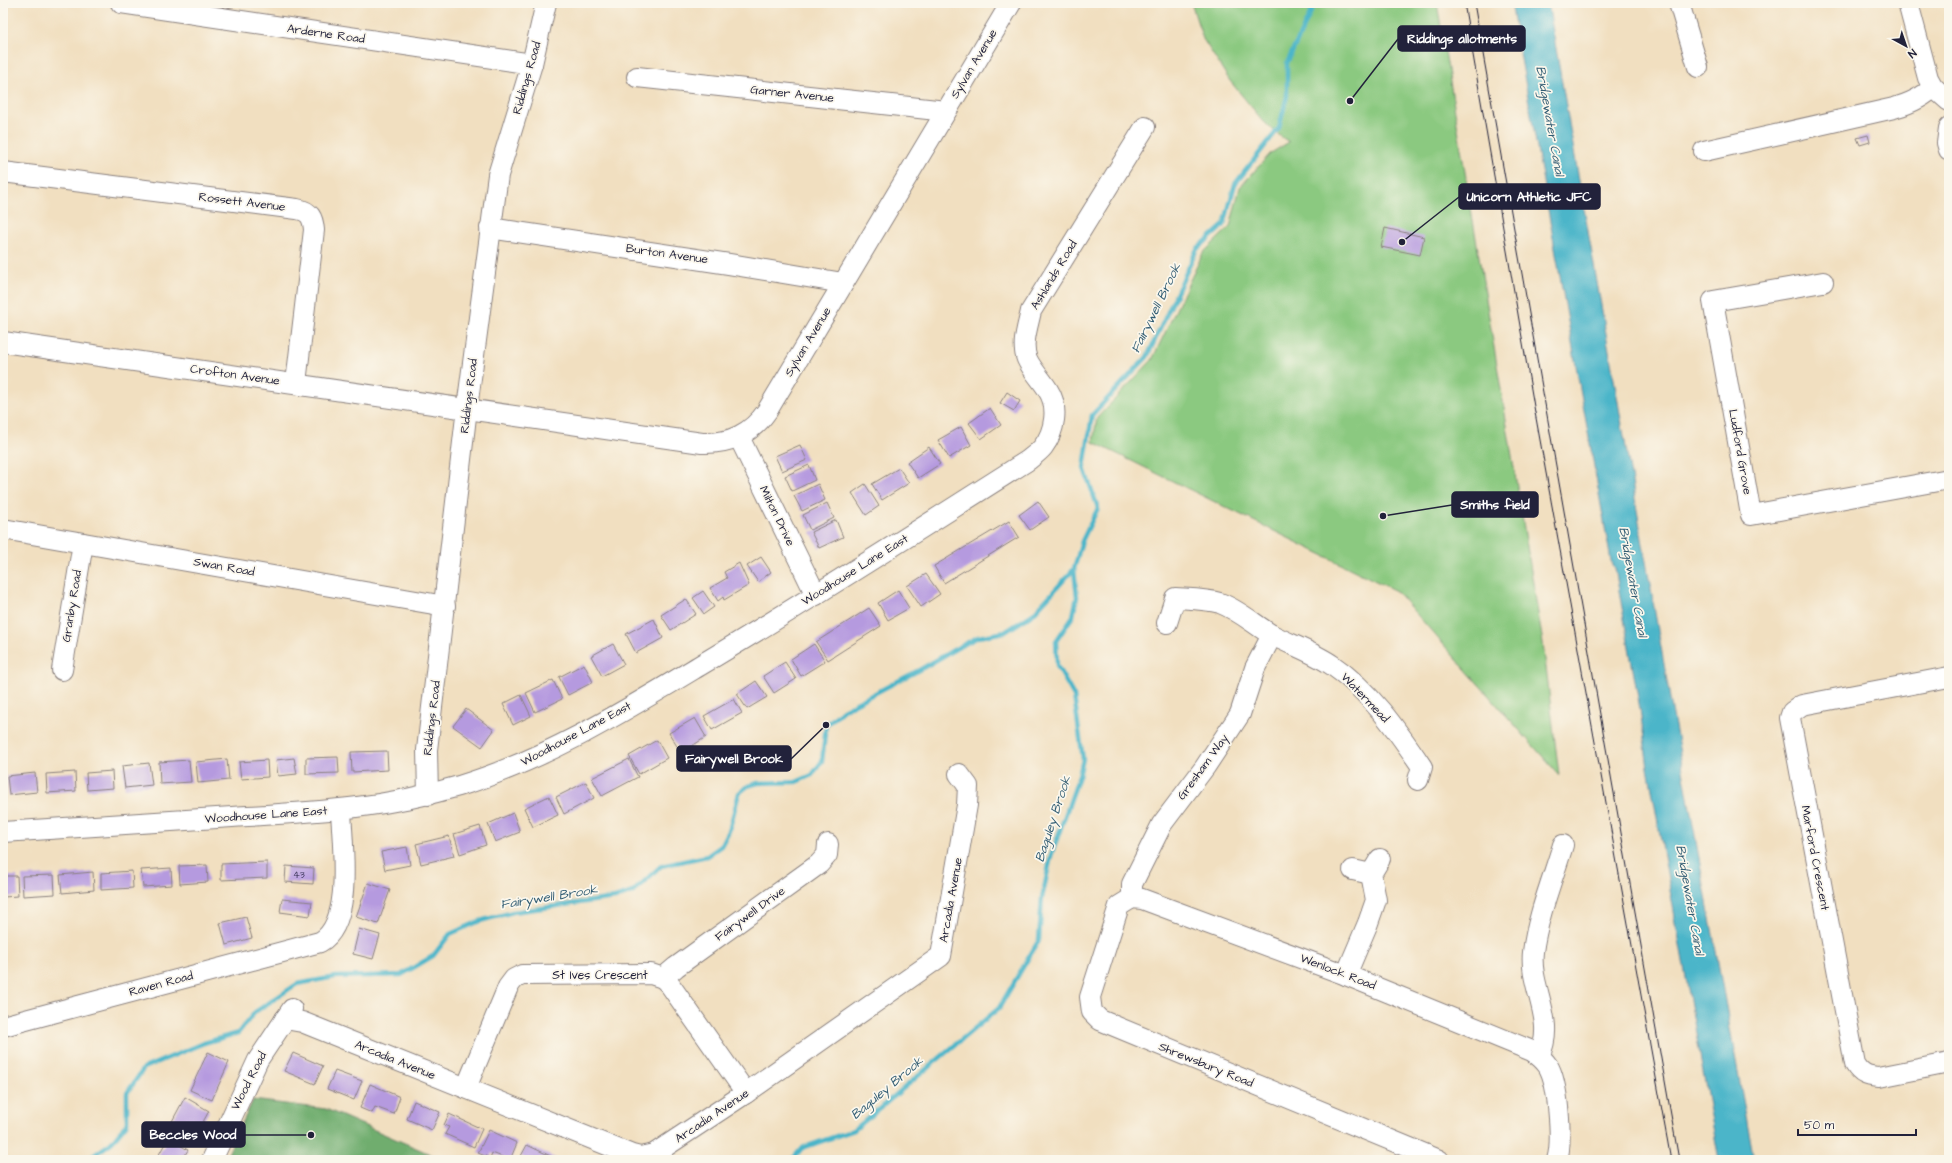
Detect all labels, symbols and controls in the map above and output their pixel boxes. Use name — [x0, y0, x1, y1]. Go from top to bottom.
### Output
street label: Arderne Road — [286, 20, 366, 48]
street label: Sylvan Avenue — [947, 26, 1003, 102]
callout: Riddings allotments — [1398, 26, 1525, 51]
north arrow — [1886, 26, 1926, 66]
text: Riddings allotments — [1407, 30, 1518, 50]
street label: Riddings Road — [508, 40, 546, 117]
text: N — [1905, 45, 1920, 61]
water label: Bridgewater Canal — [1530, 65, 1569, 180]
street label: Garner Avenue — [749, 81, 835, 107]
callout: Unicorn Athletic JFC — [1459, 184, 1600, 209]
street label: Rossett Avenue — [198, 188, 287, 216]
text: Unicorn Athletic JFC — [1465, 188, 1592, 206]
street label: Ashlands Road — [1027, 237, 1081, 313]
street label: Burton Avenue — [625, 240, 710, 268]
water label: Fairywell Brook — [1126, 259, 1187, 356]
street label: Sylvan Avenue — [781, 304, 837, 380]
street label: Riddings Road — [456, 358, 483, 434]
street label: Crofton Avenue — [189, 360, 281, 390]
street label: Ludford Grove — [1724, 408, 1756, 497]
street label: Milton Drive — [755, 483, 799, 549]
callout: Smiths field — [1452, 492, 1538, 517]
text: Smiths field — [1459, 496, 1530, 514]
water label: Bridgewater Canal — [1613, 526, 1652, 641]
street label: Woodhouse Lane East — [798, 530, 912, 610]
street label: Swan Road — [192, 553, 256, 581]
street label: Granby Road — [58, 569, 87, 643]
street label: Watermead — [1337, 669, 1393, 727]
street label: Riddings Road — [419, 680, 446, 756]
street label: Woodhouse Lane East — [518, 698, 634, 770]
street label: Gresham Way — [1173, 730, 1234, 804]
callout: Fairywell Brook — [677, 746, 791, 771]
text: Fairywell Brook — [685, 750, 784, 769]
water label: Baguley Brook — [1031, 773, 1077, 865]
street label: Woodhouse Lane East — [204, 802, 328, 828]
street label: Marford Crescent — [1796, 804, 1834, 912]
water label: Bridgewater Canal — [1670, 844, 1709, 959]
street label: Arcadia Avenue — [935, 856, 967, 944]
house number: 43 — [293, 868, 305, 882]
water label: Fairywell Brook — [499, 880, 600, 915]
street label: Fairywell Drive — [711, 882, 790, 946]
street label: Wenlock Road — [1298, 950, 1378, 994]
street label: Raven Road — [127, 967, 195, 1001]
street label: St Ives Crescent — [552, 967, 648, 984]
street label: Arcadia Avenue — [352, 1036, 438, 1084]
street label: Shrewsbury Road — [1156, 1038, 1256, 1093]
street label: Wood Road — [227, 1049, 271, 1113]
water label: Baguley Brook — [847, 1052, 929, 1124]
street label: Arcadia Avenue — [672, 1085, 753, 1147]
scale bar — [1798, 1111, 1916, 1137]
text: 50 m — [1804, 1117, 1835, 1134]
callout: Beccles Wood — [142, 1122, 245, 1147]
text: Beccles Wood — [149, 1126, 237, 1144]

